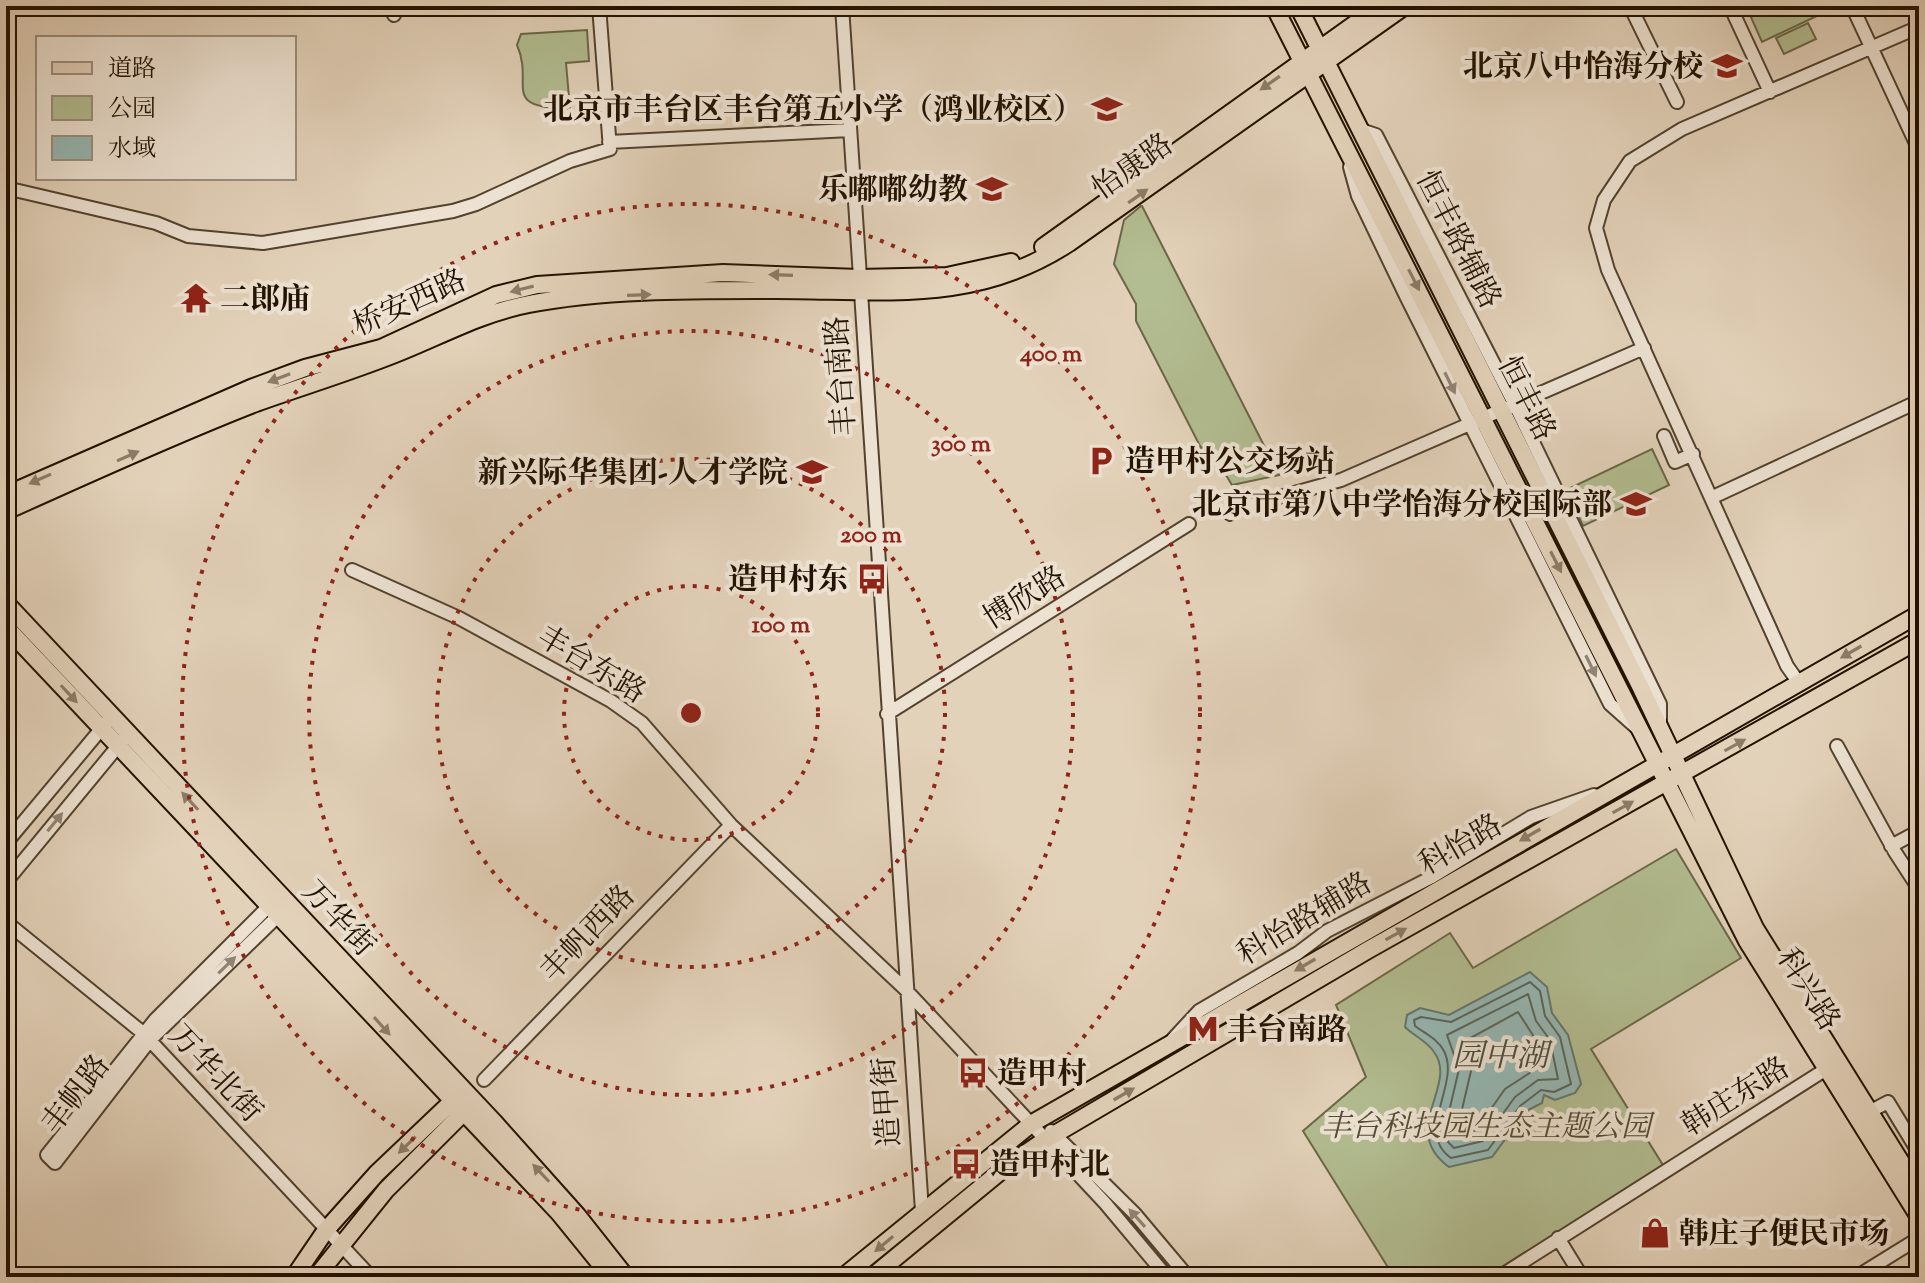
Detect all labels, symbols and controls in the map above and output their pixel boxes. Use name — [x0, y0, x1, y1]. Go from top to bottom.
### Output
legend — [36, 36, 296, 180]
place label: 北京八中怡海分校 — [1463, 47, 1703, 90]
school or university icon: 北京八中怡海分校 — [1710, 49, 1744, 83]
text: 道路 — [108, 53, 156, 87]
one-way arrow — [1260, 75, 1281, 90]
place label: 北京市丰台区丰台第五小学（鸿业校区） — [543, 90, 1083, 133]
school or university icon: 北京市丰台区丰台第五小学（鸿业校区） — [1090, 92, 1124, 126]
text: 公园 — [108, 93, 156, 127]
street label: 怡康路 — [1084, 125, 1183, 211]
text: 水域 — [108, 133, 156, 167]
street label: 恒丰路辅路 — [1404, 164, 1510, 317]
place label: 乐嘟嘟幼教 — [818, 170, 968, 213]
school or university icon: 乐嘟嘟幼教 — [975, 172, 1009, 206]
one-way arrow — [1127, 189, 1148, 204]
street label: 桥安西路 — [346, 260, 474, 348]
one-way arrow — [1408, 268, 1421, 291]
one-way arrow — [768, 269, 793, 282]
place label: 二郎庙 — [220, 279, 310, 322]
temple icon: 二郎庙 — [179, 281, 213, 315]
one-way arrow — [510, 283, 535, 295]
one-way arrow — [627, 288, 652, 301]
street label: 丰台南路 — [817, 314, 868, 437]
text: 400 m — [1019, 338, 1082, 372]
street label: 恒丰路 — [1485, 349, 1564, 449]
one-way arrow — [267, 372, 291, 385]
one-way arrow — [1443, 372, 1456, 395]
text: 300 m — [931, 428, 991, 462]
place label: 造甲村公交场站 — [1125, 442, 1335, 485]
parking icon: 造甲村公交场站 — [1084, 444, 1118, 478]
one-way arrow — [116, 449, 140, 463]
place label: 新兴际华集团-人才学院 — [478, 453, 788, 496]
school or university icon: 新兴际华集团-人才学院 — [795, 455, 829, 489]
one-way arrow — [28, 473, 52, 486]
place label: 北京市第八中学怡海分校国际部 — [1192, 485, 1612, 528]
school or university icon: 北京市第八中学怡海分校国际部 — [1619, 487, 1653, 521]
text: 200 m — [840, 519, 902, 553]
one-way arrow — [1550, 550, 1563, 573]
street label: 博欣路 — [976, 557, 1075, 641]
place label: 造甲村东 — [728, 560, 848, 603]
bus stop icon: 造甲村东 — [855, 562, 889, 596]
text: 100 m — [752, 609, 810, 643]
street label: 丰台东路 — [528, 617, 653, 715]
one-way arrow — [1840, 645, 1862, 659]
one-way arrow — [1584, 655, 1597, 678]
one-way arrow — [60, 684, 78, 703]
centre of rings — [677, 699, 705, 727]
one-way arrow — [1724, 738, 1746, 752]
one-way arrow — [181, 791, 199, 810]
one-way arrow — [1612, 800, 1634, 814]
street label: 科怡路 — [1412, 805, 1511, 887]
one-way arrow — [47, 812, 63, 832]
one-way arrow — [1519, 828, 1541, 842]
street label: 科怡路辅路 — [1230, 863, 1381, 977]
street label: 万华街 — [291, 872, 384, 967]
street label: 丰帆西路 — [532, 877, 646, 993]
one-way arrow — [1385, 927, 1408, 941]
street label: 科兴路 — [1765, 941, 1849, 1040]
one-way arrow — [217, 957, 236, 975]
one-way arrow — [1294, 958, 1316, 972]
place label: 丰台南路 — [1227, 1010, 1347, 1053]
metro station icon: 丰台南路 — [1186, 1012, 1220, 1046]
street label: 万华北街 — [158, 1016, 271, 1133]
one-way arrow — [373, 1016, 391, 1035]
water label: 园中湖 — [1452, 1035, 1553, 1081]
street label: 丰帆路 — [32, 1047, 122, 1144]
street label: 韩庄东路 — [1674, 1048, 1799, 1148]
place label: 造甲村 — [997, 1054, 1087, 1097]
street label: 造甲街 — [864, 1055, 913, 1148]
bus stop icon: 造甲村 — [956, 1056, 990, 1090]
one-way arrow — [1113, 1087, 1135, 1101]
park label: 丰台科技园生态主题公园 — [1321, 1107, 1655, 1150]
one-way arrow — [398, 1135, 417, 1154]
place label: 造甲村北 — [990, 1145, 1110, 1188]
bus stop icon: 造甲村北 — [949, 1147, 983, 1181]
one-way arrow — [532, 1164, 550, 1183]
one-way arrow — [1129, 1209, 1147, 1228]
place label: 韩庄子便民市场 — [1679, 1214, 1889, 1257]
shop icon: 韩庄子便民市场 — [1638, 1216, 1672, 1250]
one-way arrow — [874, 1235, 894, 1252]

